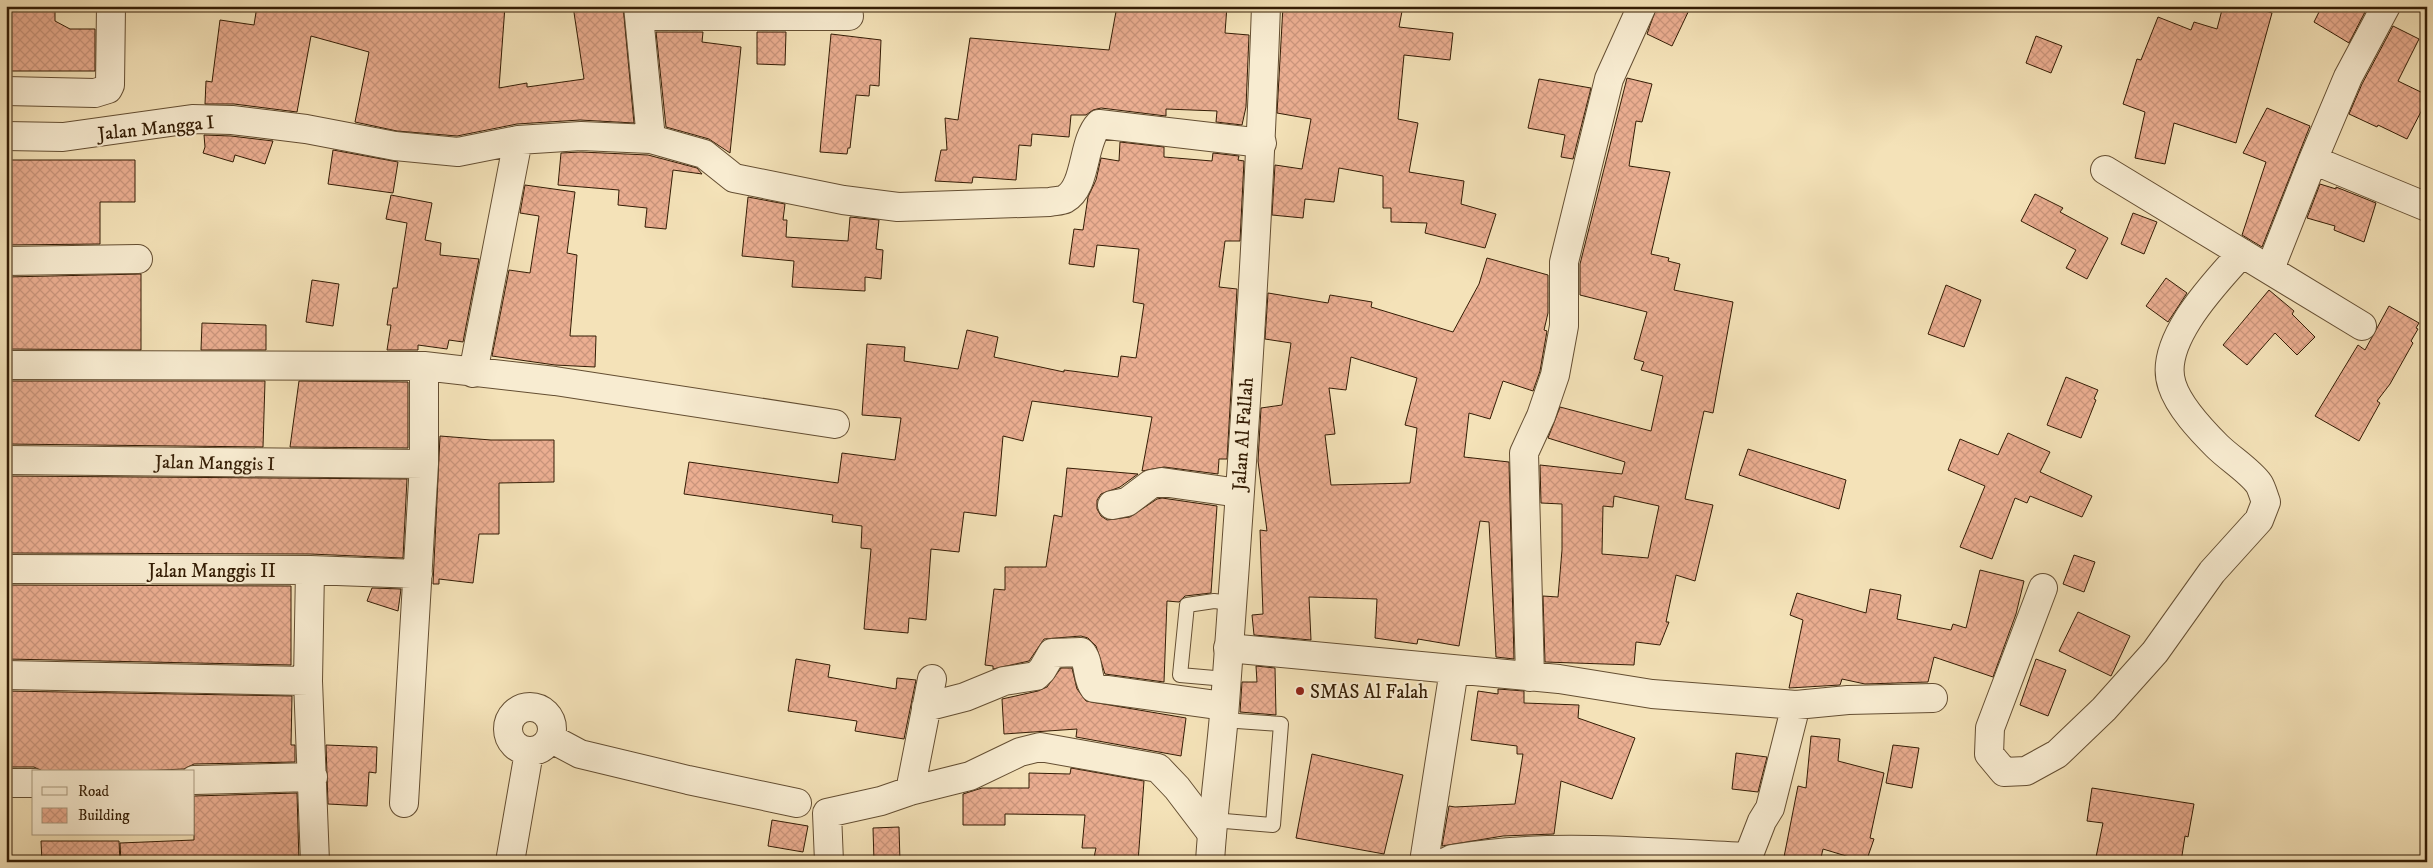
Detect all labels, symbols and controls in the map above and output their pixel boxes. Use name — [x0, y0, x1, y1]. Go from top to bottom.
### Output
street label: Jalan Mangga I — [95, 111, 216, 146]
street label: Jalan Al Fallah — [1228, 377, 1259, 494]
street label: Jalan Manggis I — [153, 451, 275, 476]
street label: Jalan Manggis II — [146, 560, 276, 583]
place label: SMAS Al Falah — [1310, 681, 1428, 704]
marker: SMAS Al Falah — [1294, 685, 1306, 697]
legend — [32, 770, 195, 836]
text: Road — [78, 782, 110, 801]
text: Building — [78, 806, 130, 825]

